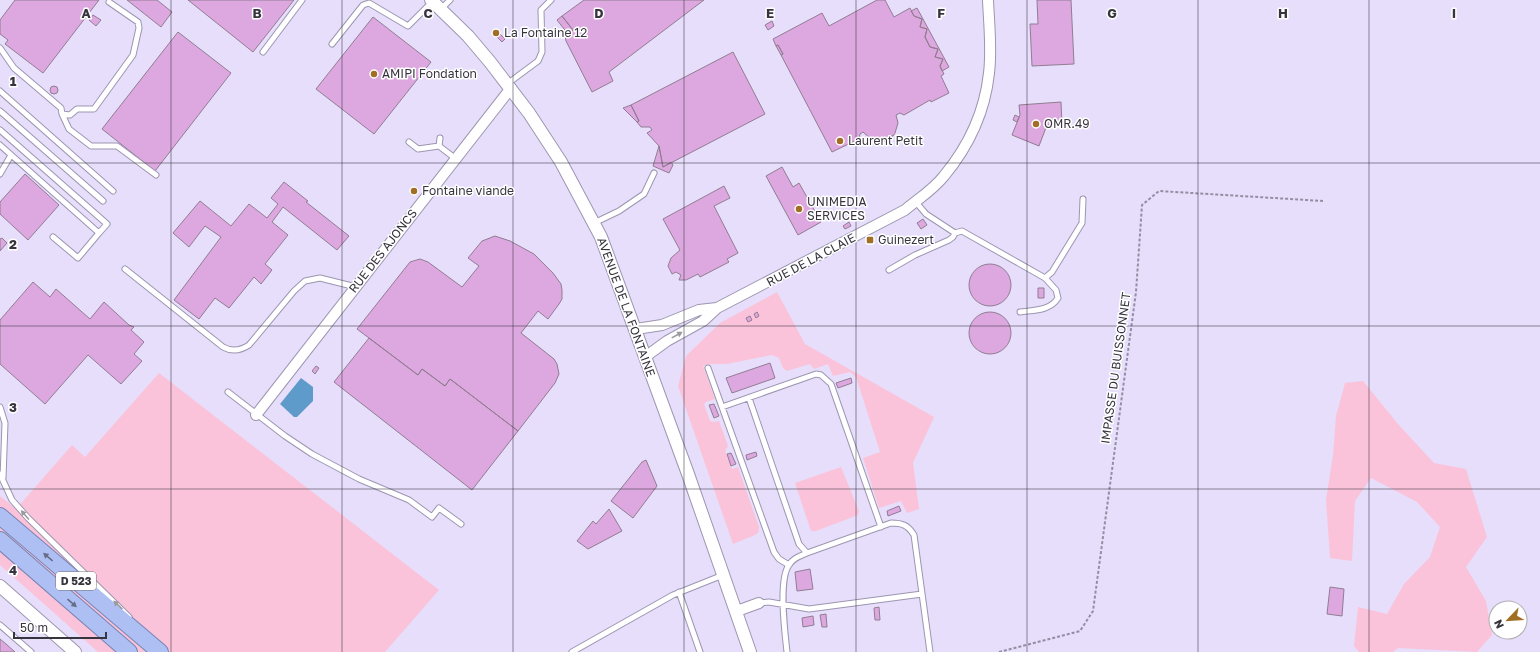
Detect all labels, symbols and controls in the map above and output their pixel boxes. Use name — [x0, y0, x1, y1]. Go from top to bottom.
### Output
text: A — [81, 5, 91, 21]
text: B — [252, 5, 262, 21]
text: C — [423, 5, 433, 21]
text: D — [594, 5, 604, 21]
text: E — [766, 5, 774, 21]
text: F — [937, 5, 945, 21]
text: G — [1107, 5, 1117, 21]
text: H — [1278, 5, 1288, 21]
text: I — [1452, 5, 1456, 21]
place label: La Fontaine 12 — [504, 25, 587, 40]
marker: La Fontaine 12 — [491, 28, 501, 38]
place label: AMIPI Fondation — [382, 66, 477, 81]
marker: AMIPI Fondation — [369, 69, 379, 79]
text: 1 — [10, 73, 17, 89]
place label: OMR.49 — [1044, 116, 1090, 131]
marker: OMR.49 — [1031, 119, 1041, 129]
place label: Laurent Petit — [848, 133, 923, 148]
marker: Laurent Petit — [835, 136, 845, 146]
place label: Fontaine viande — [422, 183, 514, 198]
marker: Fontaine viande — [409, 186, 419, 196]
place label: UNIMEDIA SERVICES — [807, 194, 867, 223]
marker: UNIMEDIA SERVICES — [794, 204, 804, 214]
street label: RUE DES AJONCS — [345, 206, 420, 296]
street label: RUE DE LA CLAIE — [764, 230, 858, 289]
place label: Guinezert — [878, 232, 934, 247]
street label: AVENUE DE LA FONTAINE — [594, 235, 659, 379]
marker: Guinezert — [865, 235, 875, 245]
text: 2 — [9, 236, 17, 252]
street label: IMPASSE DU BUISSONNET — [1097, 291, 1134, 445]
one-way arrow — [671, 332, 683, 339]
text: 3 — [9, 399, 17, 415]
one-way arrow — [21, 510, 30, 520]
one-way arrow — [43, 552, 54, 561]
text: 4 — [9, 562, 17, 578]
road number: D 523 — [56, 572, 96, 590]
one-way arrow — [66, 598, 77, 607]
north arrow — [1488, 600, 1528, 640]
one-way arrow — [114, 601, 123, 610]
scale bar — [14, 614, 106, 640]
text: N — [1491, 618, 1506, 631]
text: 50 m — [20, 620, 48, 635]

